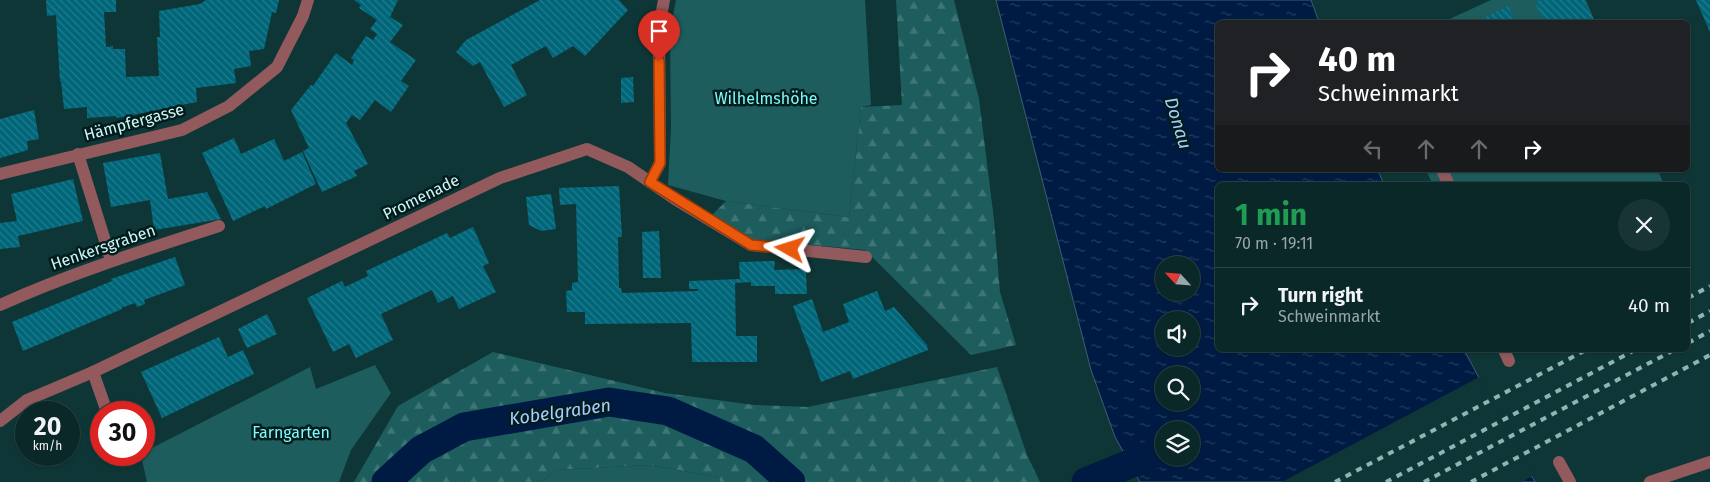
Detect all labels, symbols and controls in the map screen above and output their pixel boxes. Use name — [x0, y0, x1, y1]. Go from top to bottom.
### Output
pin — [638, 10, 680, 61]
icon: arrive — [645, 17, 673, 45]
text: 40 m — [1318, 38, 1396, 80]
icon: right — [1235, 40, 1300, 105]
text: Schweinmarkt — [1318, 80, 1459, 107]
park label: Wilhelmshöhe — [714, 89, 818, 108]
water label: Donau — [1160, 94, 1196, 152]
street label: Hämpfergasse — [82, 100, 186, 144]
icon: left — [1359, 135, 1387, 163]
icon: ahead — [1412, 135, 1440, 163]
icon: ahead — [1465, 135, 1493, 163]
icon: right — [1518, 135, 1546, 163]
street label: Promenade — [380, 170, 462, 224]
text: 1 min — [1235, 197, 1307, 233]
button: close — [1618, 199, 1670, 251]
street label: Henkersgraben — [48, 220, 158, 274]
position arrow — [763, 222, 815, 274]
text: 70 m · 19:11 — [1235, 234, 1313, 253]
north arrow — [1155, 256, 1200, 301]
map controls — [1155, 256, 1200, 466]
text: Turn right — [1278, 284, 1363, 307]
icon: right — [1235, 291, 1263, 319]
text: 40 m — [1628, 294, 1670, 317]
text: Schweinmarkt — [1278, 307, 1380, 326]
button: sound — [1155, 311, 1200, 356]
button: search — [1155, 366, 1200, 411]
water label: Kobelgraben — [508, 394, 612, 430]
speed limit sign: 30 — [90, 401, 155, 466]
text: 20 — [34, 412, 61, 442]
button: layers — [1155, 421, 1200, 466]
park label: Farngarten — [252, 423, 330, 442]
text: km/h — [33, 439, 62, 453]

